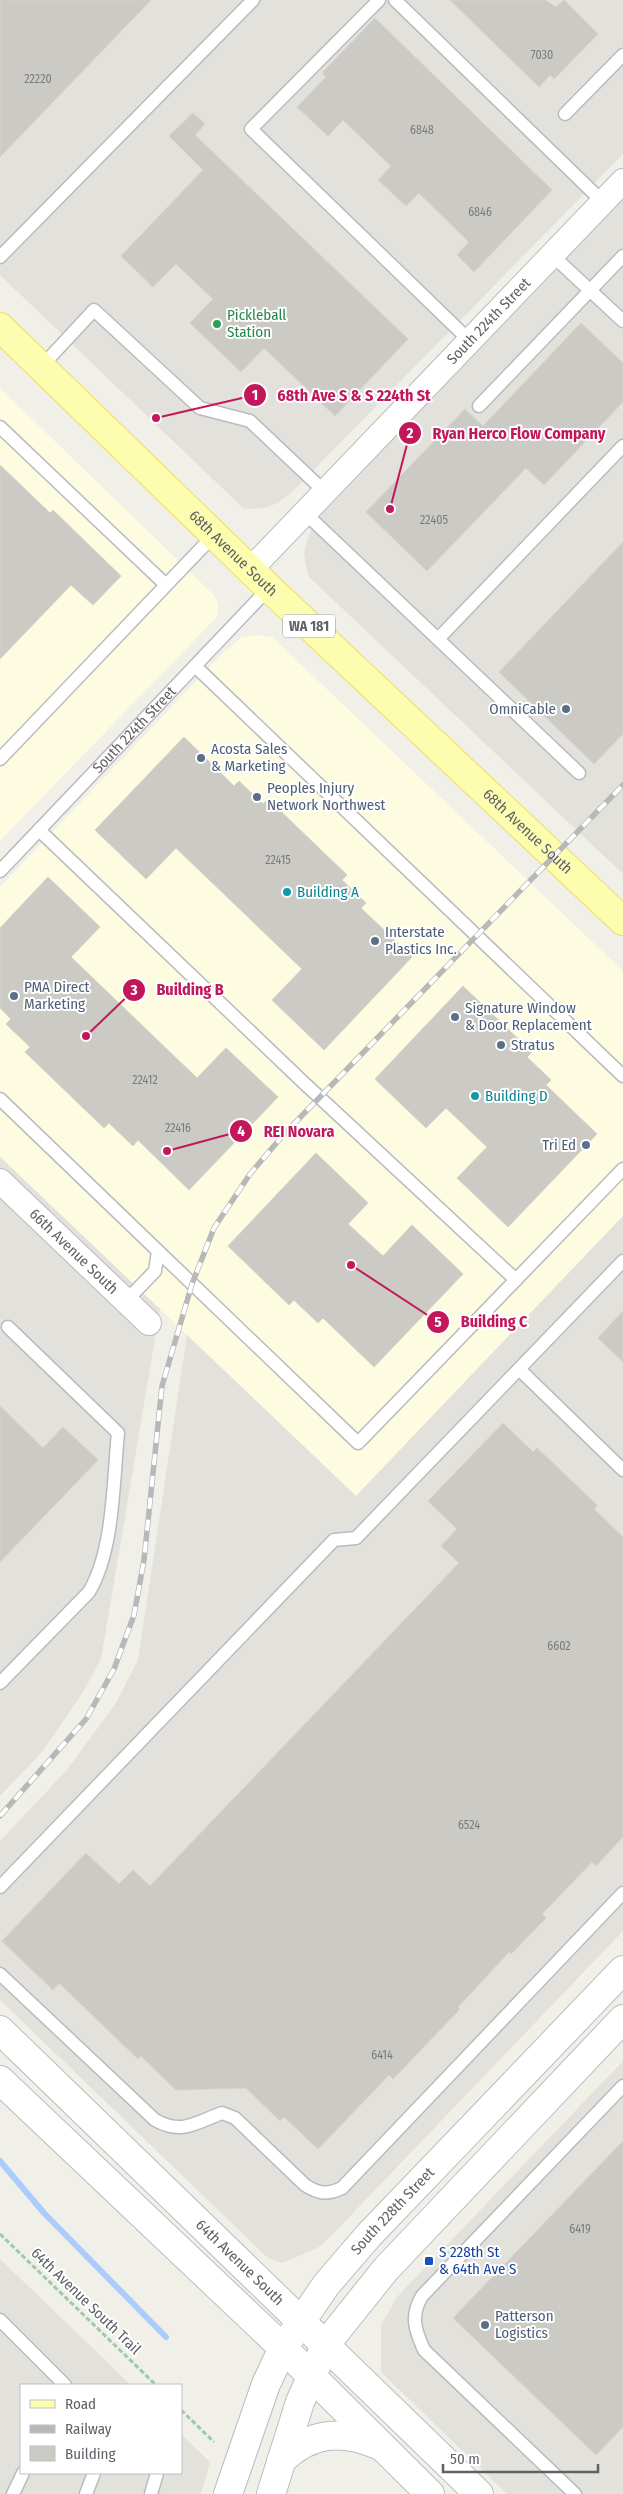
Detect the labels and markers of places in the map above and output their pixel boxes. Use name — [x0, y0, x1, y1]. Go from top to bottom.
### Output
place label: Pickleball Station — [227, 306, 286, 341]
marker: Pickleball Station — [211, 318, 223, 330]
callout: 68th Ave S & S 224th St — [242, 379, 441, 410]
callout: Ryan Herco Flow Company — [398, 418, 616, 449]
place label: OmniCable — [489, 700, 556, 718]
marker: OmniCable — [560, 703, 572, 715]
place label: Acosta Sales & Marketing — [211, 740, 287, 775]
marker: Acosta Sales & Marketing — [195, 752, 207, 764]
place label: Peoples Injury Network Northwest — [267, 779, 386, 814]
marker: Peoples Injury Network Northwest — [251, 791, 263, 803]
place label: Building A — [297, 883, 359, 901]
marker: Building A — [281, 886, 293, 898]
place label: Interstate Plastics Inc. — [385, 923, 457, 958]
marker: Interstate Plastics Inc. — [369, 935, 381, 947]
callout: Building B — [121, 974, 233, 1005]
place label: PMA Direct Marketing — [24, 978, 90, 1013]
marker: PMA Direct Marketing — [8, 990, 20, 1002]
place label: Signature Window & Door Replacement — [465, 999, 592, 1034]
marker: Signature Window & Door Replacement — [449, 1011, 461, 1023]
place label: Stratus — [511, 1036, 555, 1054]
marker: Stratus — [495, 1039, 507, 1051]
place label: Building D — [485, 1087, 548, 1105]
marker: Building D — [469, 1090, 481, 1102]
callout: REI Novara — [228, 1116, 344, 1147]
place label: Tri Ed — [542, 1136, 576, 1154]
marker: Tri Ed — [580, 1139, 592, 1151]
callout: Building C — [425, 1306, 537, 1337]
place label: S 228th St & 64th Ave S — [439, 2243, 516, 2278]
marker: S 228th St & 64th Ave S — [423, 2255, 435, 2267]
place label: Patterson Logistics — [495, 2307, 554, 2342]
marker: Patterson Logistics — [479, 2319, 491, 2331]

